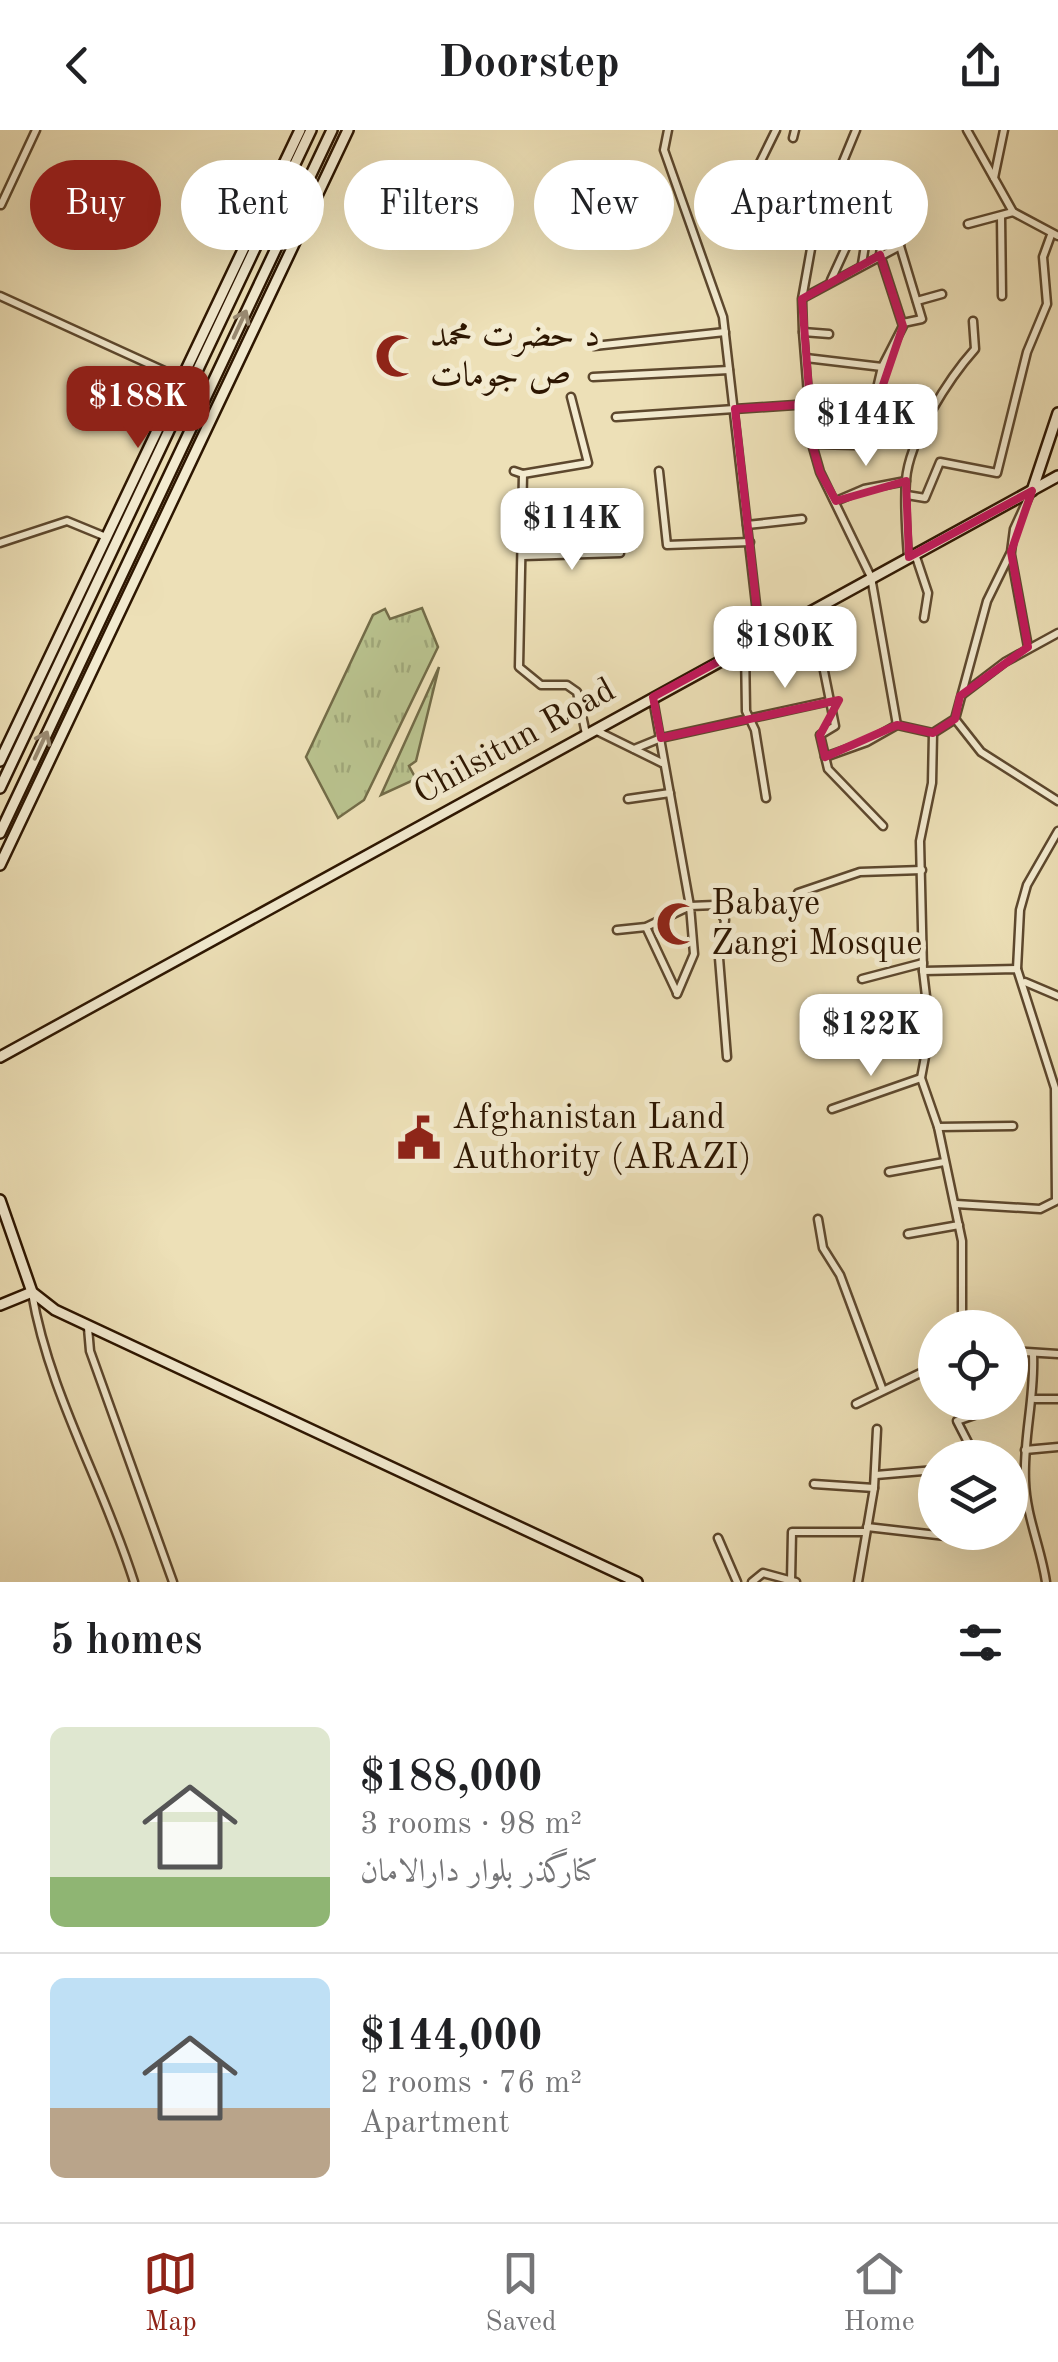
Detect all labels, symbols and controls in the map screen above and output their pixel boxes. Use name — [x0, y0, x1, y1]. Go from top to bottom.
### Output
icon: back — [50, 38, 105, 93]
icon: share — [953, 38, 1008, 93]
text: Doorstep — [438, 42, 620, 87]
chip: Buy — [30, 160, 161, 250]
chip: Rent — [181, 160, 324, 250]
chip: Filters — [344, 160, 514, 250]
chip: New — [534, 160, 674, 250]
chip: Apartment — [694, 160, 928, 250]
one-way arrow — [231, 310, 250, 340]
place label: د حضرت محمد ص جومات — [430, 319, 600, 396]
mosque icon: د حضرت محمد ص جومات — [373, 332, 421, 380]
pin: $188K — [68, 366, 208, 451]
text: $188K — [89, 382, 187, 414]
pin: $144K — [796, 384, 936, 469]
text: $144K — [817, 400, 915, 432]
pin: $114K — [502, 488, 642, 573]
text: $114K — [523, 504, 621, 536]
pin: $180K — [715, 606, 855, 691]
text: $180K — [736, 622, 834, 654]
street label: Chilsitun Road — [409, 672, 621, 812]
one-way arrow — [33, 731, 52, 761]
place label: Babaye Zangi Mosque — [711, 887, 922, 962]
mosque icon: Babaye Zangi Mosque — [654, 900, 702, 948]
pin: $122K — [801, 994, 941, 1079]
text: $122K — [822, 1010, 920, 1042]
place label: Afghanistan Land Authority (ARAZI) — [452, 1101, 752, 1176]
public building icon: Afghanistan Land Authority (ARAZI) — [395, 1114, 443, 1162]
map controls — [918, 1310, 1028, 1550]
button: locate — [918, 1310, 1028, 1420]
button: layers — [918, 1440, 1028, 1550]
icon: filters — [953, 1615, 1008, 1670]
text: 5 homes — [50, 1621, 202, 1663]
text: $188,000 — [360, 1758, 542, 1800]
icon: home — [130, 1767, 250, 1887]
text: 3 rooms · 98 m² — [360, 1809, 582, 1841]
text: کنارگذر بلوار دارالامان — [360, 1857, 598, 1889]
text: $144,000 — [360, 2017, 542, 2059]
icon: home — [130, 2018, 250, 2138]
text: 2 rooms · 76 m² — [360, 2068, 582, 2100]
text: Apartment — [360, 2108, 510, 2140]
tab: Map — [143, 2246, 198, 2341]
tab: Saved — [485, 2246, 557, 2341]
tab: Home — [843, 2246, 915, 2341]

